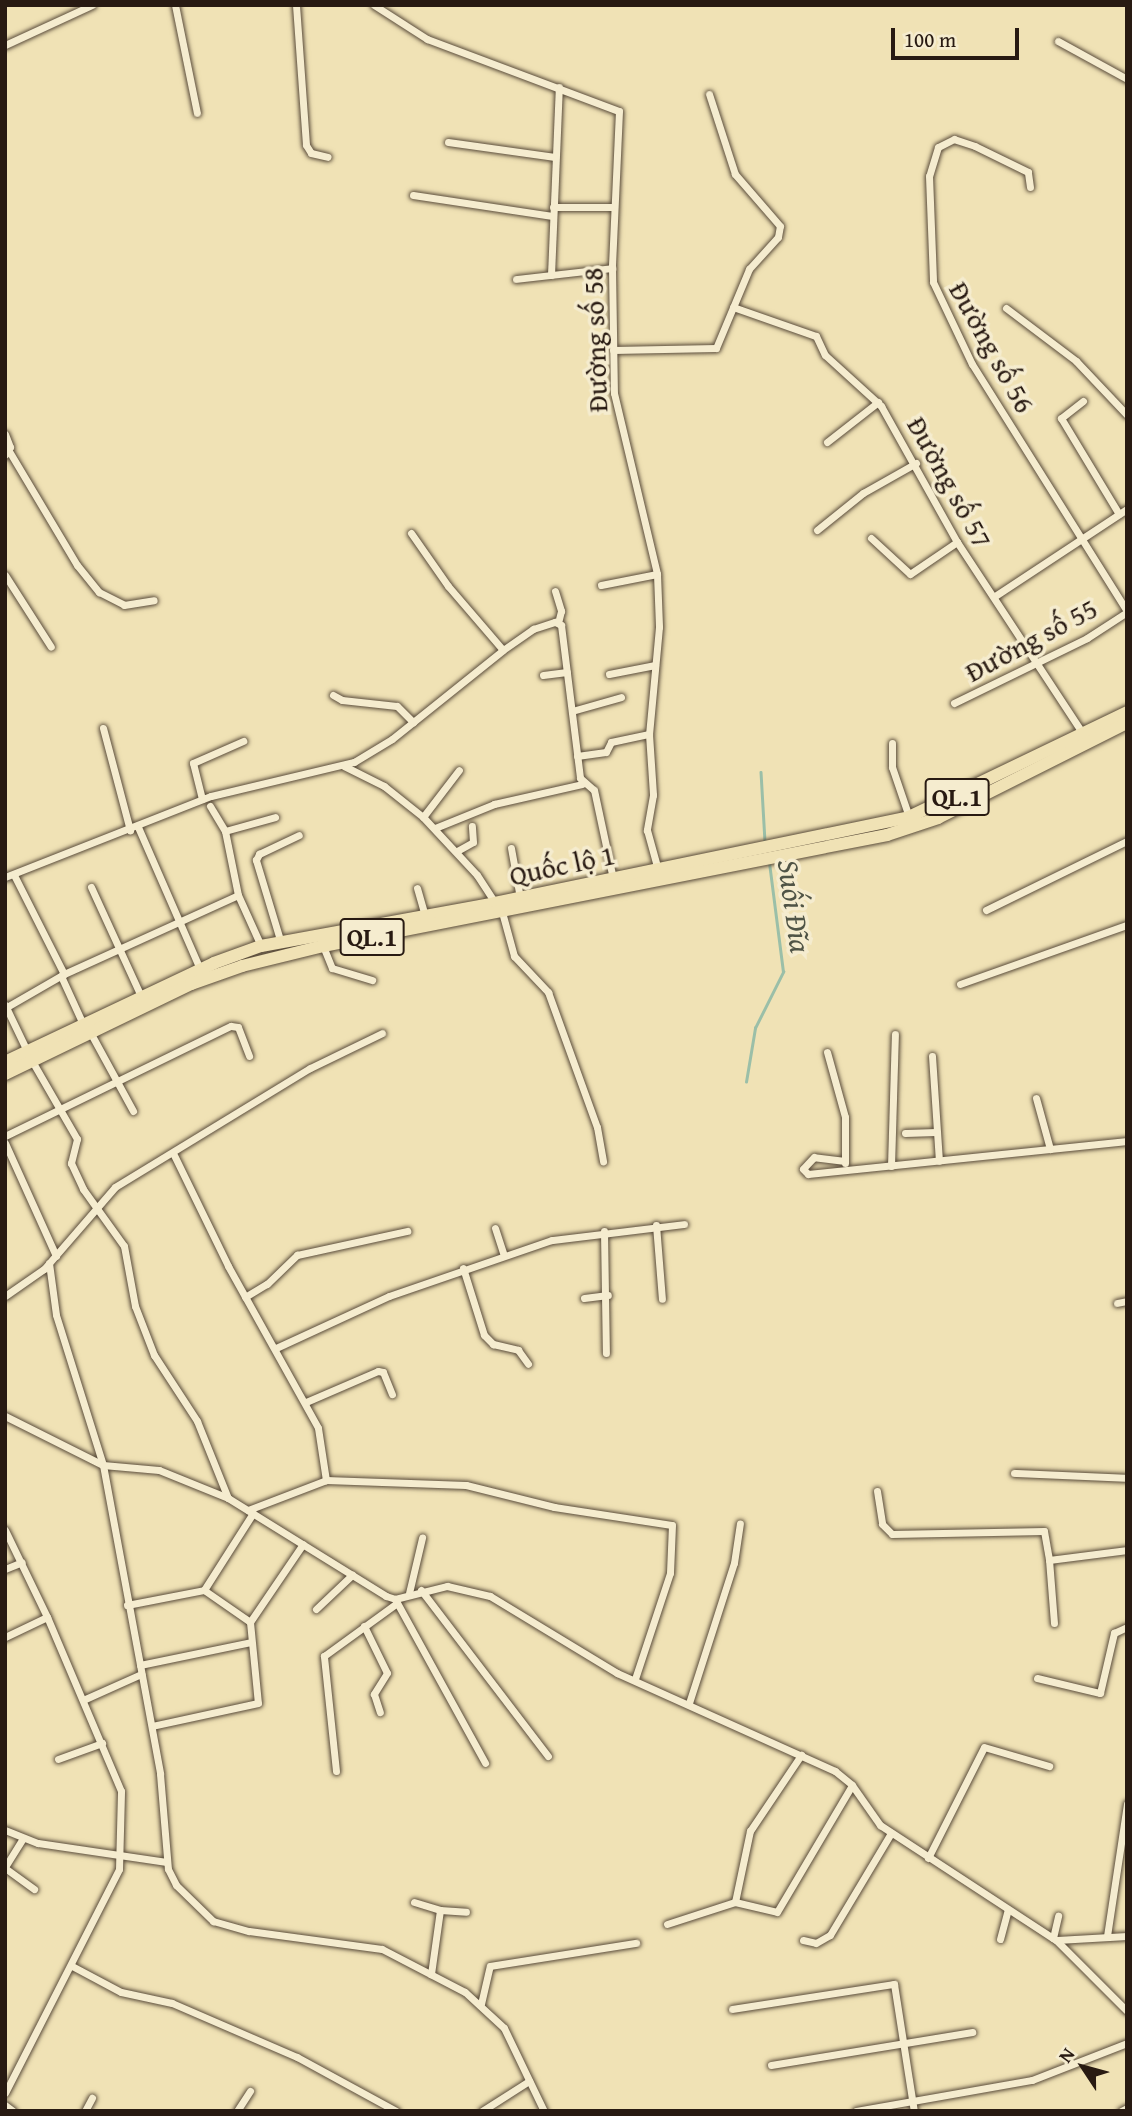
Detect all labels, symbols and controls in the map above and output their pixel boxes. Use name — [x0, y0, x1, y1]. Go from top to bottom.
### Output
scale bar — [894, 14, 1022, 58]
text: 100 m — [904, 24, 956, 55]
street label: Đường số 58 — [576, 267, 614, 413]
street label: Đường số 56 — [942, 276, 1042, 418]
street label: Đường số 57 — [900, 411, 1000, 553]
street label: Đường số 55 — [959, 591, 1103, 689]
road number: QL.1 — [924, 775, 990, 820]
street label: Quốc lộ 1 — [506, 837, 618, 893]
water label: Suối Đĩa — [771, 857, 819, 955]
road number: QL.1 — [339, 914, 405, 960]
north arrow — [1048, 2032, 1118, 2102]
text: N — [1051, 2041, 1081, 2068]

